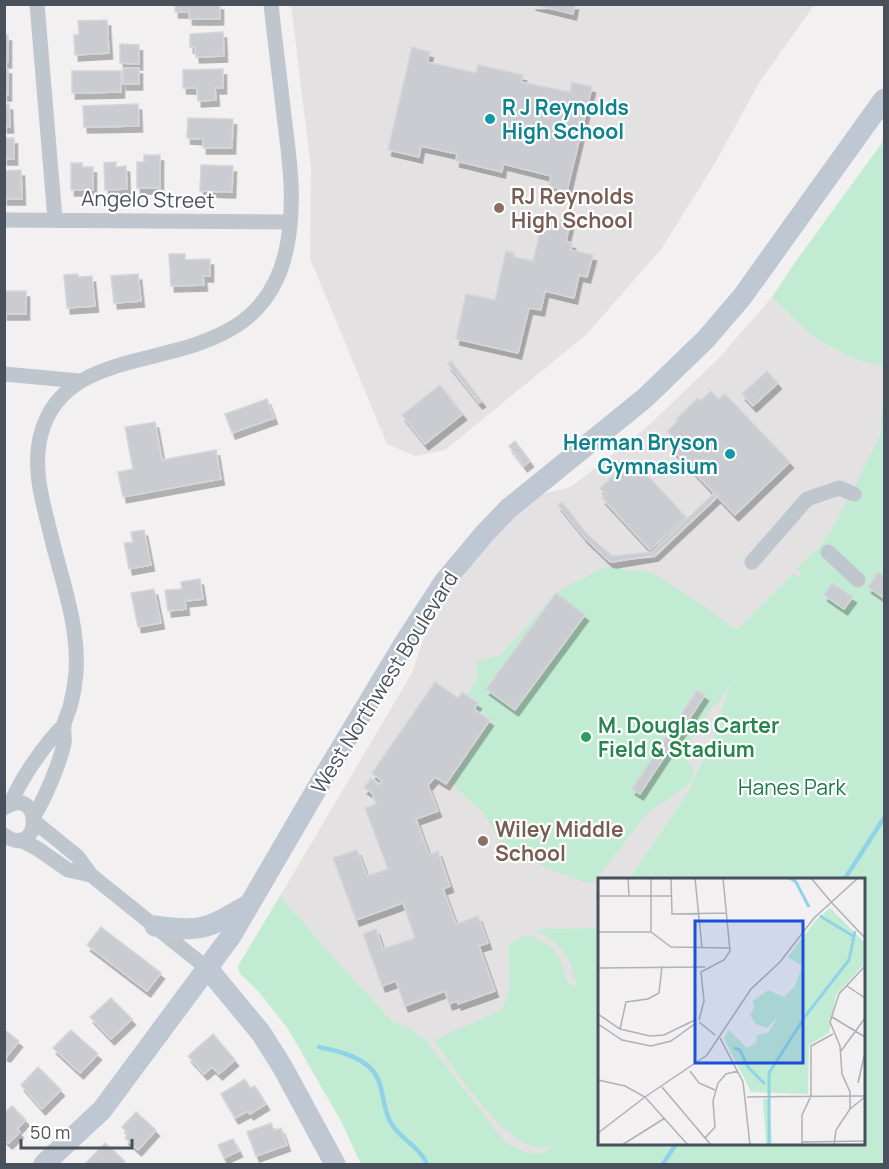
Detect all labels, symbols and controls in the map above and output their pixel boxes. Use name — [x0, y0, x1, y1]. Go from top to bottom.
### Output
place label: R J Reynolds High School — [502, 93, 629, 145]
marker: R J Reynolds High School — [483, 112, 497, 126]
place label: RJ Reynolds High School — [511, 182, 634, 234]
street label: Angelo Street — [81, 184, 215, 214]
marker: RJ Reynolds High School — [492, 201, 506, 215]
place label: Herman Bryson Gymnasium — [563, 428, 718, 480]
marker: Herman Bryson Gymnasium — [723, 447, 737, 461]
street label: West Northwest Boulevard — [304, 566, 464, 798]
place label: M. Douglas Carter Field & Stadium — [598, 711, 779, 763]
marker: M. Douglas Carter Field & Stadium — [579, 730, 593, 744]
park label: Hanes Park — [738, 773, 846, 801]
place label: Wiley Middle School — [495, 815, 624, 867]
marker: Wiley Middle School — [476, 834, 490, 848]
inset map — [598, 878, 865, 1145]
scale bar — [21, 1112, 132, 1150]
text: 50 m — [30, 1120, 70, 1144]

